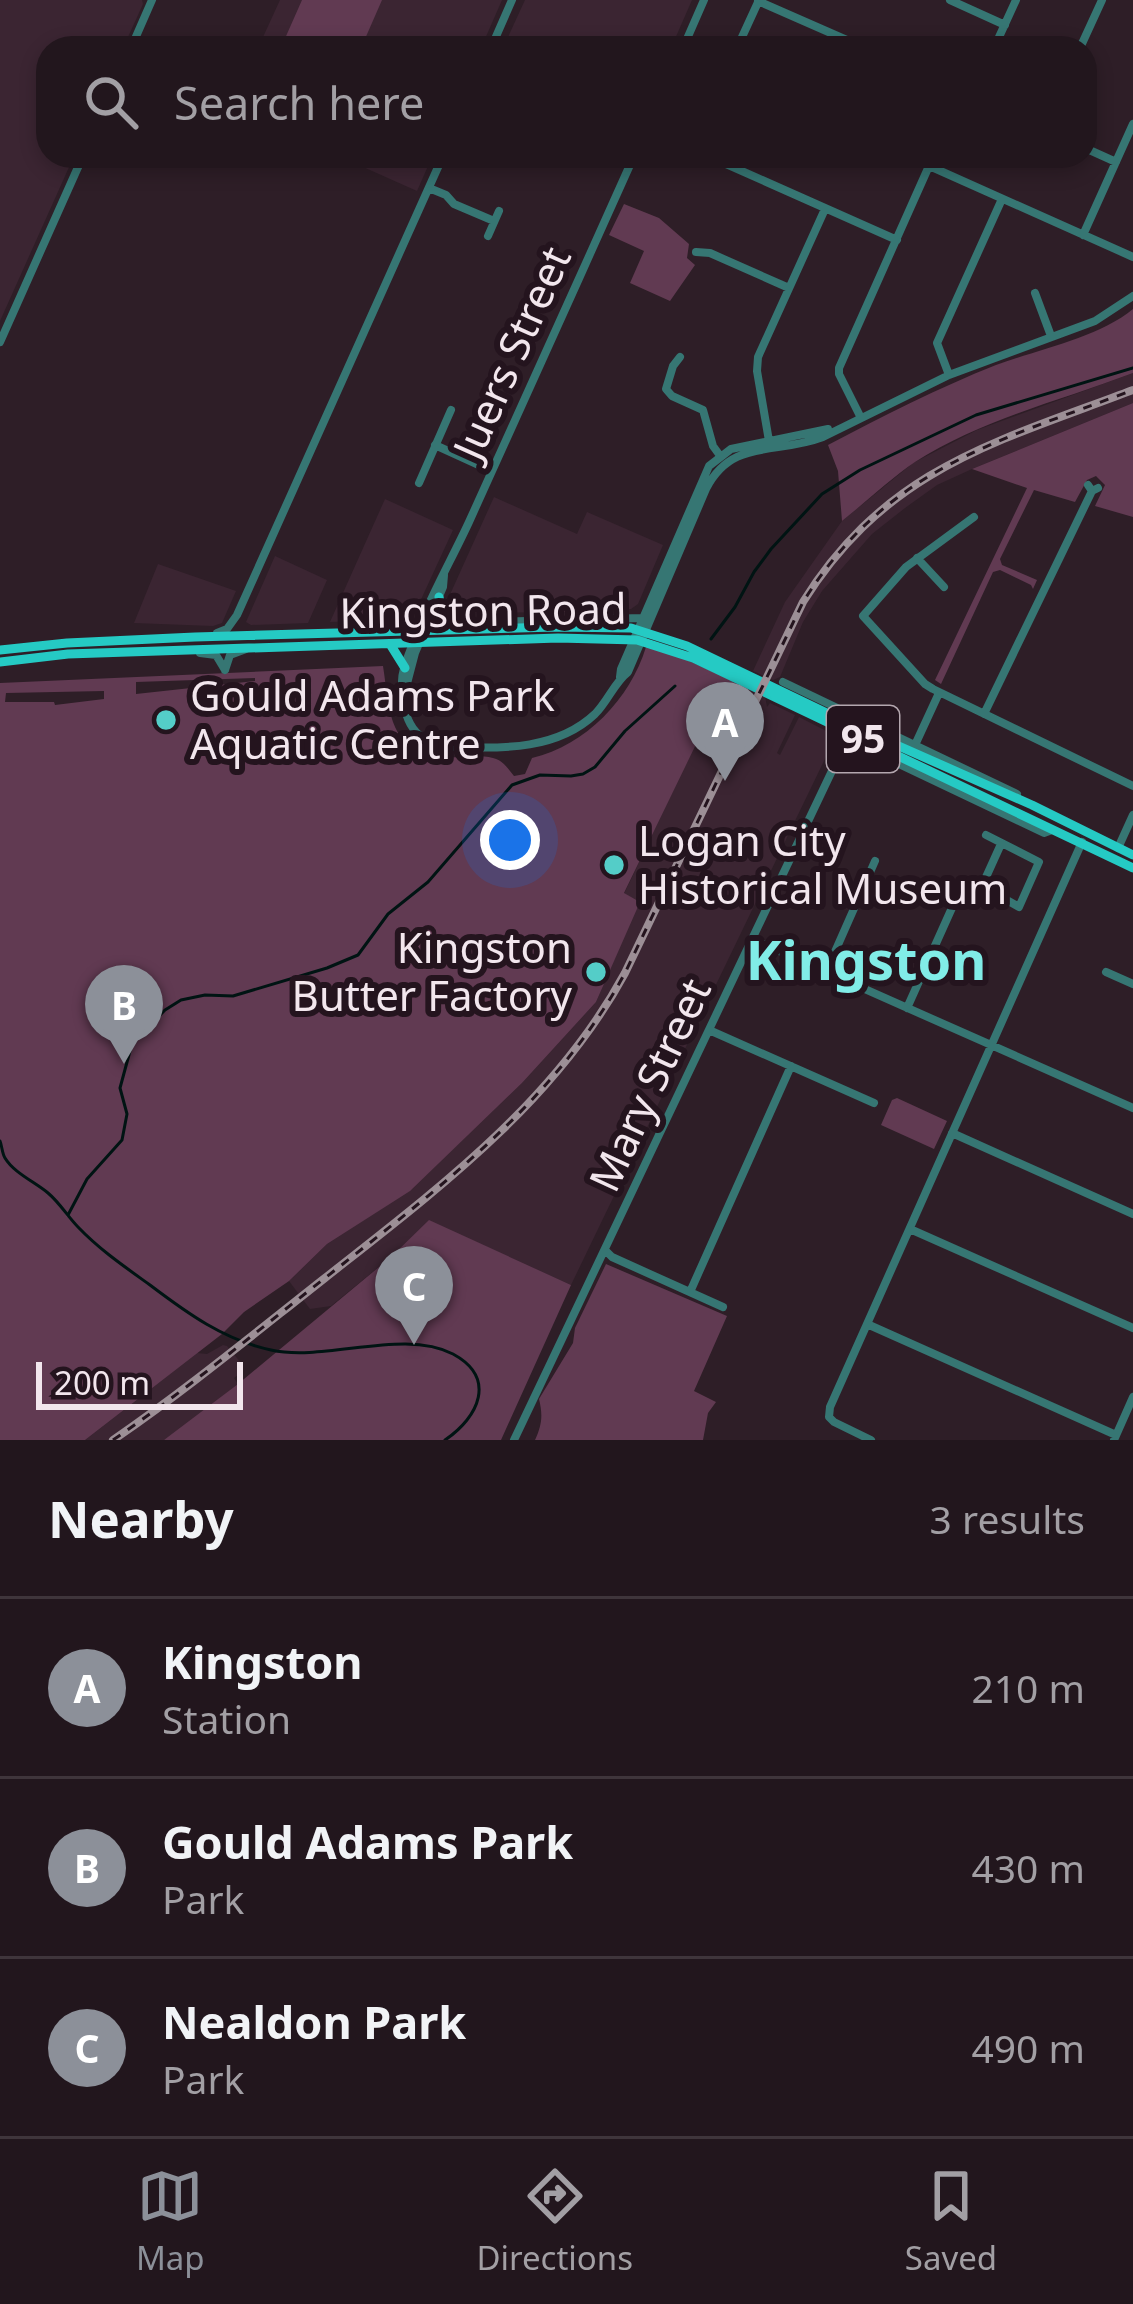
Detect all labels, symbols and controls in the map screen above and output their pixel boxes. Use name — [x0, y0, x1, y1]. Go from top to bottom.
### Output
search box — [36, 36, 1097, 168]
icon: search — [78, 69, 144, 135]
text: Search here — [174, 72, 424, 133]
street label: Juers Street — [437, 237, 583, 471]
street label: Kingston Road — [339, 578, 627, 641]
place label: Gould Adams Park Aquatic Centre — [190, 666, 555, 771]
pin: A — [686, 682, 764, 781]
road number: 95 — [827, 706, 899, 772]
marker: Gould Adams Park Aquatic Centre — [153, 707, 179, 733]
your location — [480, 810, 540, 870]
place label: Logan City Historical Museum — [638, 811, 1007, 916]
marker: Logan City Historical Museum — [601, 852, 627, 878]
place label: Kingston Butter Factory — [292, 918, 573, 1023]
district label: Kingston — [746, 922, 986, 996]
marker: Kingston Butter Factory — [583, 959, 609, 985]
pin: B — [85, 965, 163, 1064]
street label: Mary Street — [575, 969, 723, 1200]
pin: C — [375, 1246, 453, 1345]
scale bar — [36, 1356, 243, 1409]
text: 200 m — [54, 1360, 150, 1405]
text: Nearby — [48, 1483, 234, 1553]
text: 3 results — [930, 1492, 1085, 1545]
text: Kingston — [162, 1631, 363, 1692]
text: A — [74, 1661, 101, 1714]
text: 210 m — [971, 1661, 1085, 1714]
text: Station — [162, 1692, 291, 1745]
text: Gould Adams Park — [162, 1811, 573, 1872]
text: B — [74, 1841, 100, 1894]
text: 430 m — [971, 1841, 1085, 1894]
text: Park — [162, 1872, 244, 1925]
text: Nealdon Park — [162, 1991, 466, 2052]
text: C — [74, 2021, 100, 2074]
text: 490 m — [971, 2021, 1085, 2074]
text: Park — [162, 2052, 244, 2105]
tab: Map — [136, 2163, 205, 2280]
tab: Directions — [476, 2163, 633, 2280]
tab: Saved — [905, 2163, 997, 2280]

